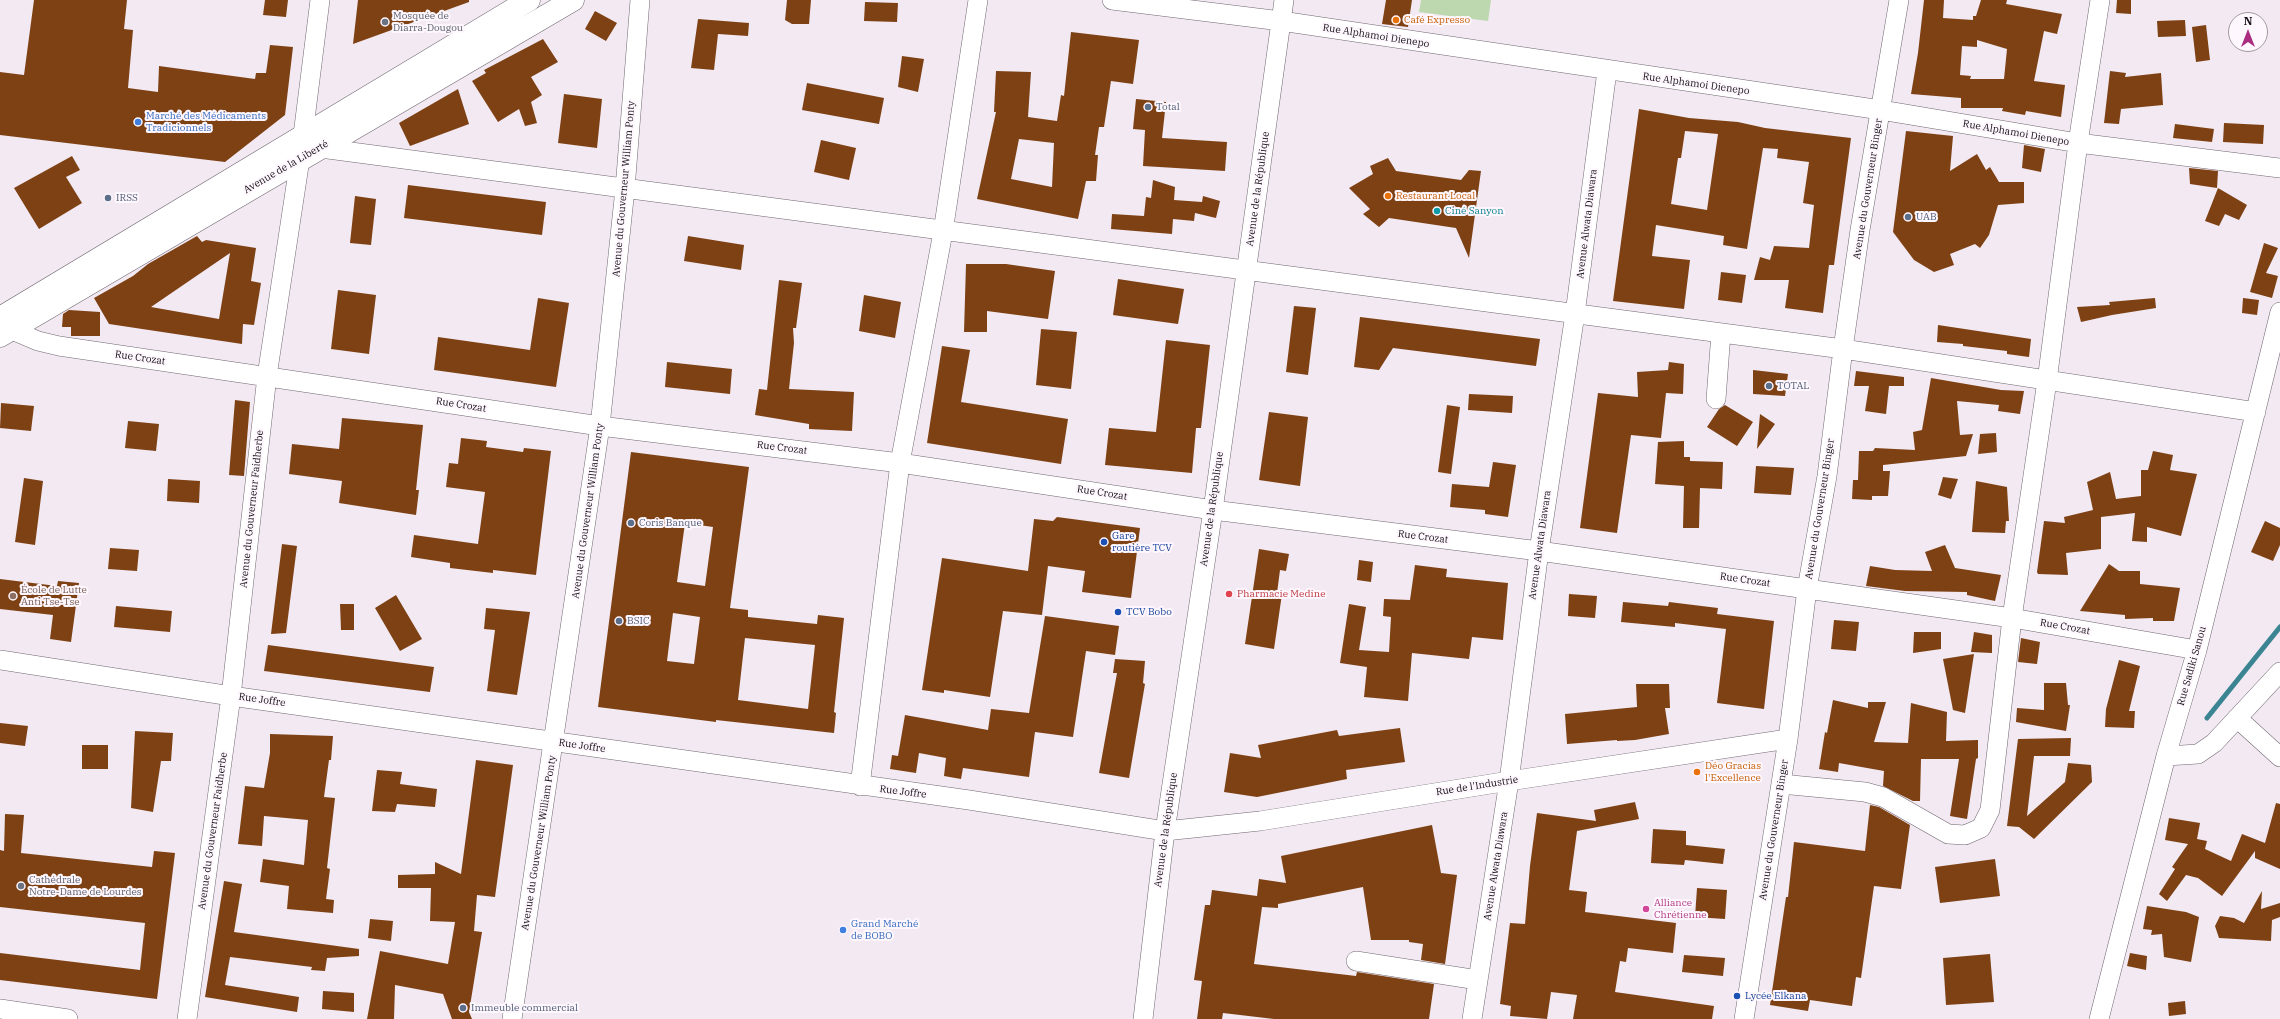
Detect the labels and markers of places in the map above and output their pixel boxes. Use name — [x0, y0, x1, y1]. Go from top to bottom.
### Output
place label: Mosquée de Diarra-Dougou — [393, 10, 463, 34]
place label: Café Expresso — [1404, 14, 1470, 26]
marker: Café Expresso — [1391, 15, 1401, 25]
marker: Mosquée de Diarra-Dougou — [380, 17, 390, 27]
place label: Total — [1156, 101, 1180, 113]
marker: Total — [1143, 102, 1153, 112]
place label: Marché des Médicaments Tradicionnels — [146, 110, 266, 134]
marker: Marché des Médicaments Tradicionnels — [133, 117, 143, 127]
place label: Restaurant Local — [1396, 190, 1475, 202]
marker: Restaurant Local — [1383, 191, 1393, 201]
place label: IRSS — [116, 192, 138, 204]
marker: IRSS — [103, 193, 113, 203]
place label: Ciné Sanyon — [1445, 205, 1504, 217]
marker: Ciné Sanyon — [1432, 206, 1442, 216]
place label: UAB — [1916, 211, 1937, 223]
marker: UAB — [1903, 212, 1913, 222]
place label: TOTAL — [1777, 380, 1809, 392]
marker: TOTAL — [1764, 381, 1774, 391]
place label: Coris Banque — [639, 517, 702, 529]
marker: Coris Banque — [626, 518, 636, 528]
place label: Gare routière TCV — [1112, 530, 1172, 554]
marker: Gare routière TCV — [1099, 537, 1109, 547]
place label: École de Lutte Anti Tse-Tse — [21, 584, 87, 608]
place label: Pharmacie Medine — [1237, 588, 1326, 600]
marker: Pharmacie Medine — [1224, 589, 1234, 599]
marker: École de Lutte Anti Tse-Tse — [8, 591, 18, 601]
place label: TCV Bobo — [1126, 606, 1172, 618]
marker: TCV Bobo — [1113, 607, 1123, 617]
place label: BSIC — [627, 615, 650, 627]
marker: BSIC — [614, 616, 624, 626]
place label: Déo Gracias l'Excellence — [1705, 760, 1761, 784]
marker: Déo Gracias l'Excellence — [1692, 767, 1702, 777]
place label: Cathédrale Notre-Dame de Lourdes — [29, 874, 142, 898]
marker: Cathédrale Notre-Dame de Lourdes — [16, 881, 26, 891]
place label: Alliance Chrétienne — [1654, 897, 1707, 920]
marker: Alliance Chrétienne — [1641, 904, 1651, 914]
place label: Grand Marché de BOBO — [851, 918, 918, 942]
marker: Grand Marché de BOBO — [838, 925, 848, 935]
place label: Lycée Elkana — [1745, 990, 1807, 1002]
marker: Lycée Elkana — [1732, 991, 1742, 1001]
place label: Immeuble commercial — [471, 1002, 578, 1014]
marker: Immeuble commercial — [458, 1003, 468, 1013]

